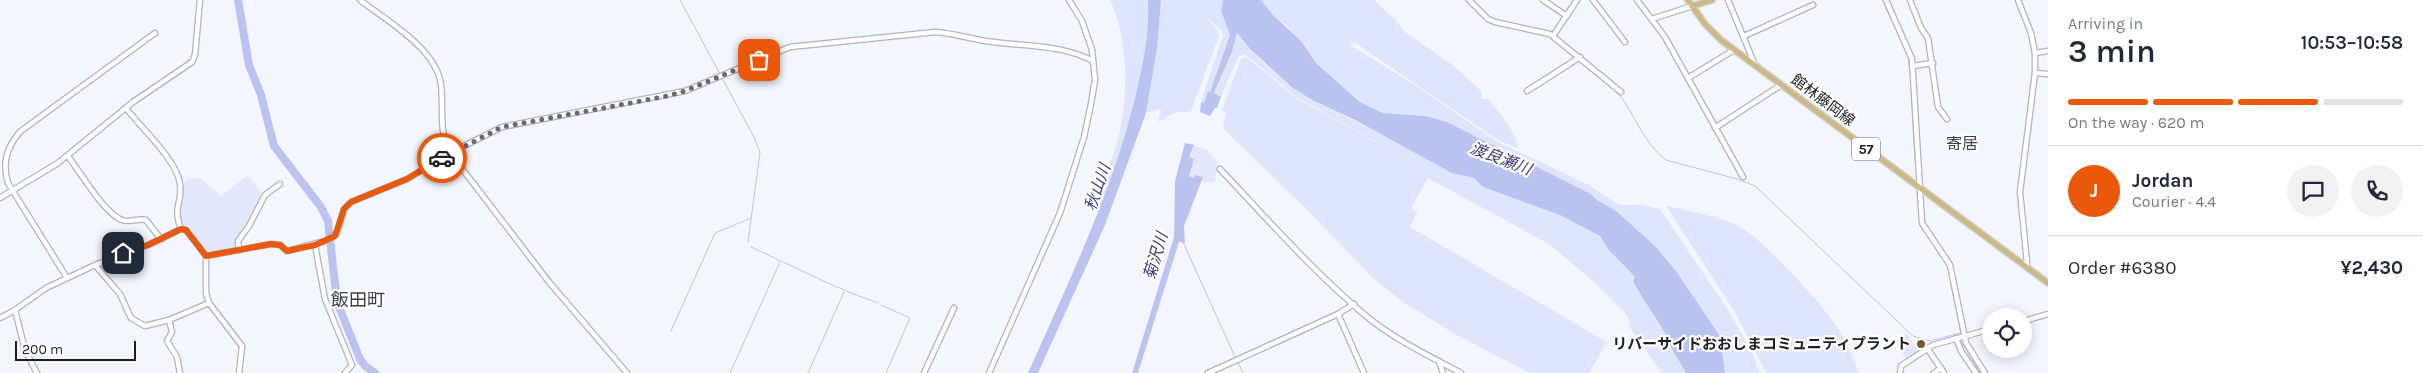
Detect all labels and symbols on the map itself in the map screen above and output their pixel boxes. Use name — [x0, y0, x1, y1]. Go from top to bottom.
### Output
pin — [738, 39, 780, 81]
street label: 館林藤岡線 — [1788, 70, 1858, 130]
courier — [417, 133, 467, 183]
district label: 寄居 — [1946, 134, 1978, 153]
water label: 渡良瀬川 — [1468, 138, 1536, 180]
road number: 57 — [1852, 138, 1880, 160]
water label: 秋山川 — [1081, 159, 1115, 213]
water label: 菊沢川 — [1139, 229, 1172, 282]
pin — [102, 232, 144, 274]
district label: 飯田町 — [331, 289, 385, 311]
place label: リバーサイドおおしまコミュニティプラント — [1612, 335, 1911, 353]
scale bar — [15, 338, 136, 361]
marker: リバーサイドおおしまコミュニティプラント — [1915, 338, 1927, 350]

